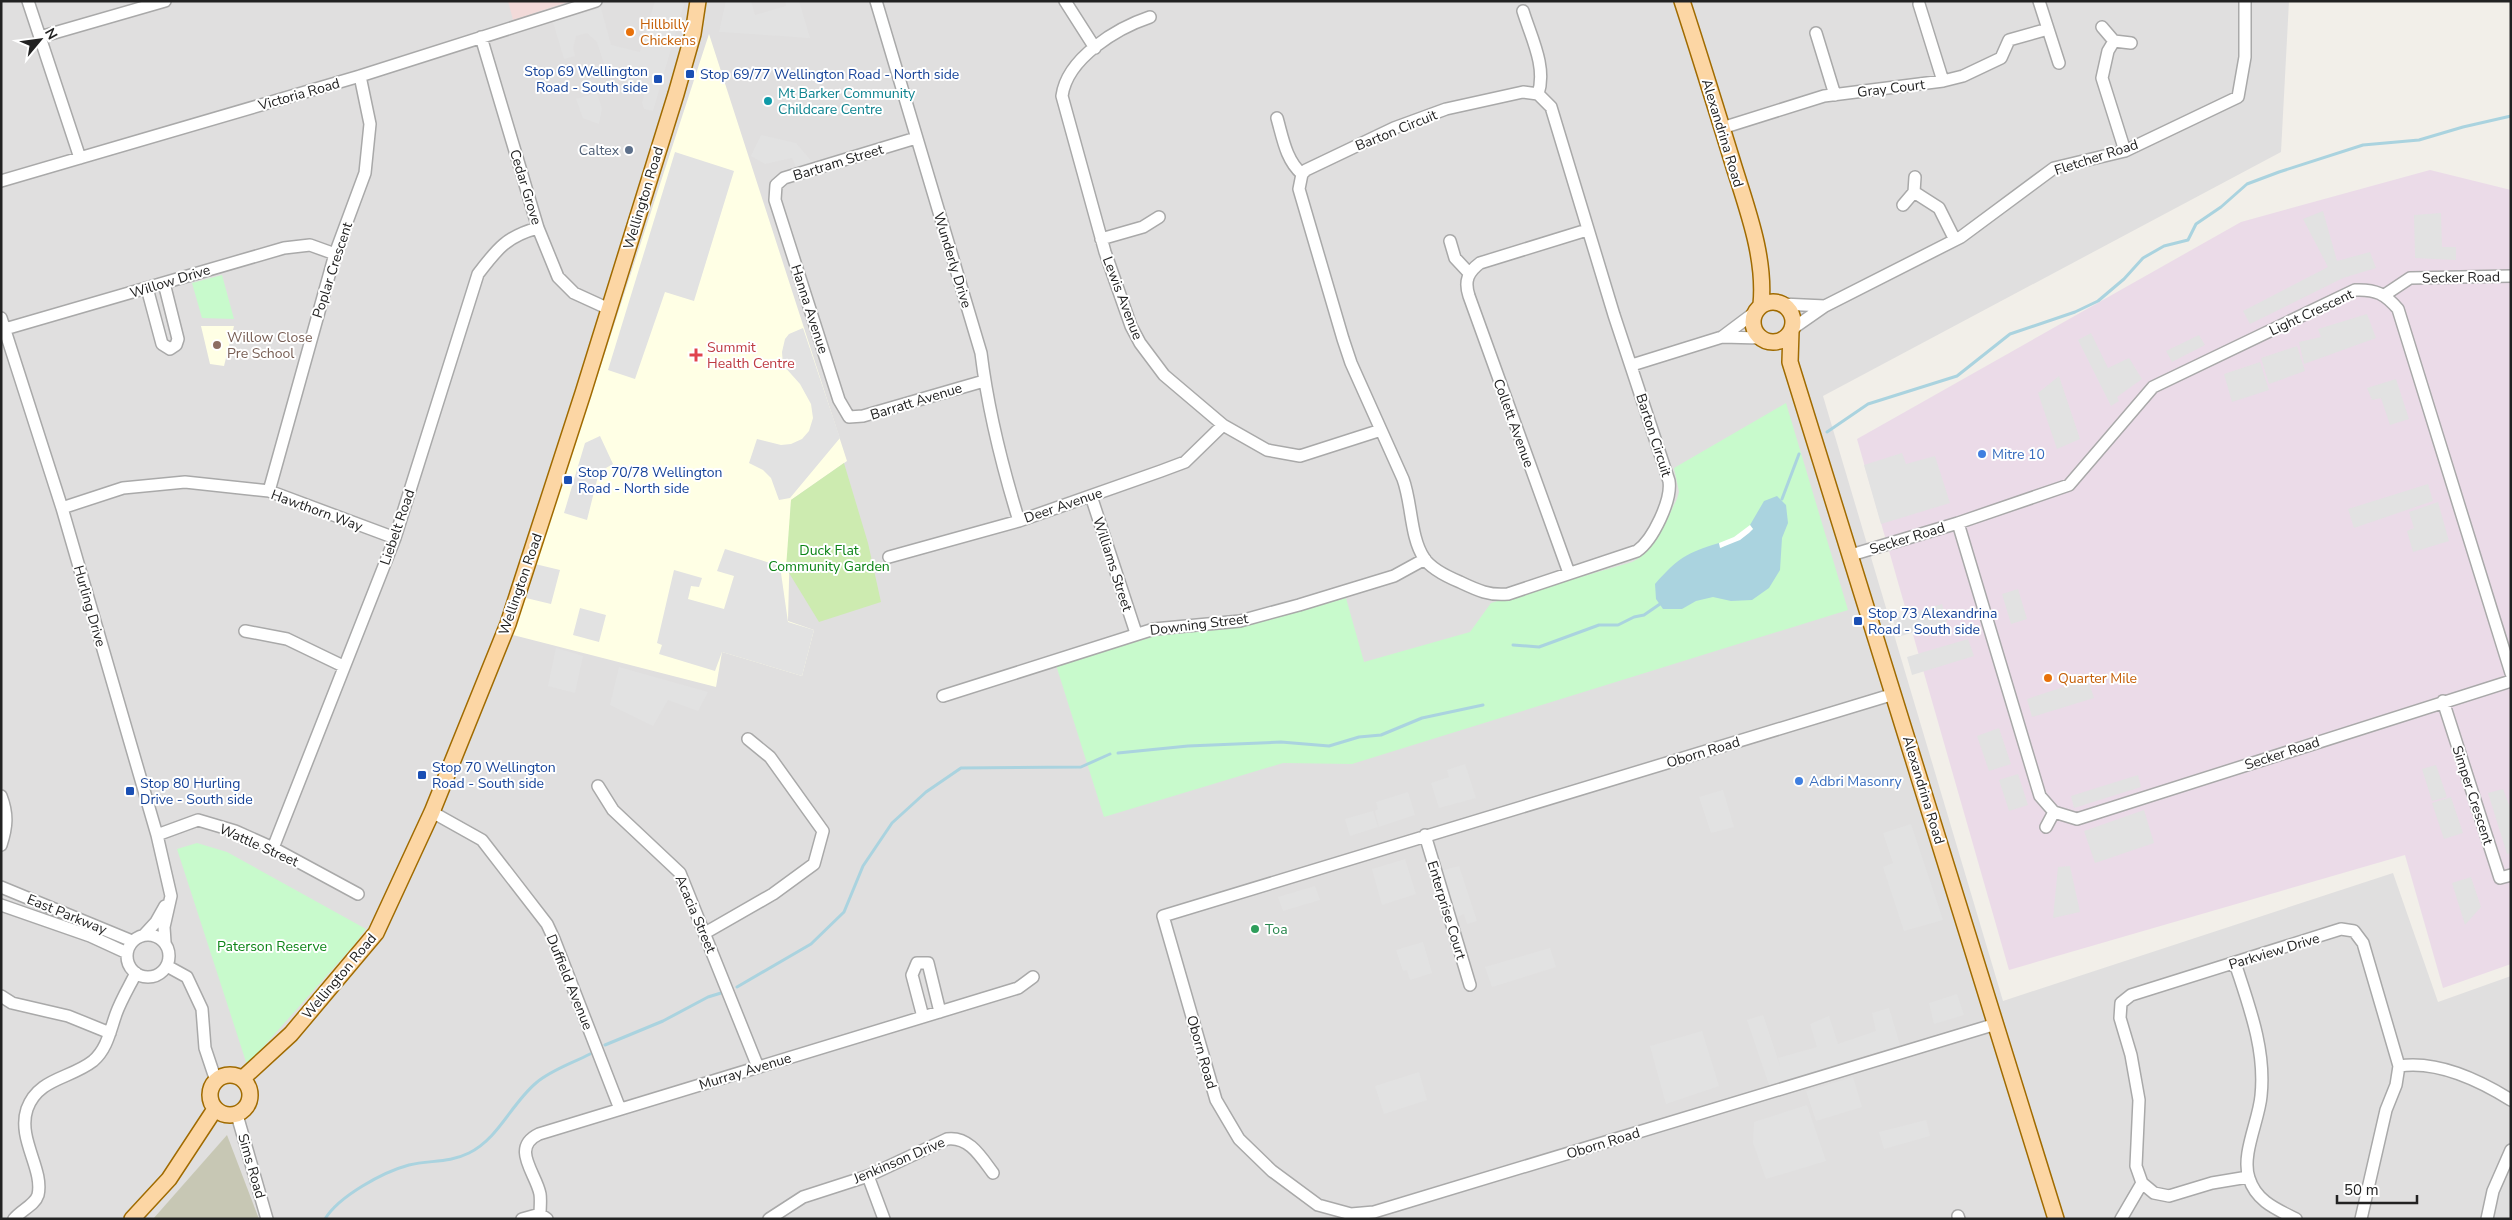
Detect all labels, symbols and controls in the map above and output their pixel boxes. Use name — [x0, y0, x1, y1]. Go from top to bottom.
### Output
north arrow — [15, 15, 65, 65]
place label: Hillbilly Chickens — [640, 15, 696, 50]
text: N — [40, 25, 62, 43]
marker: Hillbilly Chickens — [624, 26, 636, 38]
place label: Stop 69 Wellington Road - South side — [524, 62, 648, 97]
place label: Stop 69/77 Wellington Road - North side — [700, 65, 959, 84]
marker: Stop 69/77 Wellington Road - North side — [684, 68, 696, 80]
marker: Stop 69 Wellington Road - South side — [652, 73, 664, 85]
street label: Victoria Road — [255, 74, 342, 115]
street label: Gray Court — [1856, 75, 1926, 102]
street label: Alexandrina Road — [1697, 77, 1748, 190]
place label: Mt Barker Community Childcare Centre — [778, 84, 916, 119]
marker: Mt Barker Community Childcare Centre — [762, 95, 774, 107]
street label: Barton Circuit — [1353, 105, 1440, 155]
street label: Fletcher Road — [2052, 135, 2141, 180]
street label: Bartram Street — [791, 140, 886, 185]
place label: Caltex — [579, 141, 620, 160]
street label: Wellington Road — [619, 144, 668, 252]
marker: Caltex — [623, 144, 635, 156]
street label: Cedar Grove — [505, 147, 546, 227]
street label: Wunderly Drive — [929, 210, 976, 310]
street label: Poplar Crescent — [308, 220, 357, 321]
street label: Lewis Avenue — [1098, 254, 1147, 343]
street label: Willow Drive — [128, 260, 213, 303]
street label: Hanna Avenue — [786, 262, 833, 356]
street label: Secker Road — [2422, 267, 2500, 288]
street label: Light Crescent — [2266, 285, 2356, 340]
place label: Willow Close Pre School — [227, 328, 312, 363]
place label: Summit Health Centre — [707, 338, 795, 373]
marker: Willow Close Pre School — [211, 339, 223, 351]
marker: Summit Health Centre — [689, 348, 703, 362]
street label: Collett Avenue — [1489, 376, 1538, 470]
street label: Barratt Avenue — [868, 378, 964, 424]
street label: Barton Circuit — [1631, 391, 1676, 479]
place label: Mitre 10 — [1992, 445, 2045, 464]
marker: Mitre 10 — [1976, 448, 1988, 460]
place label: Stop 70/78 Wellington Road - North side — [578, 463, 722, 498]
marker: Stop 70/78 Wellington Road - North side — [562, 474, 574, 486]
street label: Deer Avenue — [1022, 483, 1105, 528]
street label: Hawthorn Way — [268, 485, 366, 536]
street label: Liebelt Road — [376, 487, 419, 568]
street label: Williams Street — [1088, 515, 1137, 614]
street label: Secker Road — [1867, 518, 1947, 559]
street label: Wellington Road — [494, 531, 547, 638]
park label: Duck Flat Community Garden — [768, 541, 890, 576]
street label: Hurling Drive — [69, 563, 110, 649]
place label: Stop 73 Alexandrina Road - South side — [1868, 604, 1998, 639]
street label: Downing Street — [1149, 609, 1249, 640]
marker: Stop 73 Alexandrina Road - South side — [1852, 615, 1864, 627]
place label: Quarter Mile — [2058, 669, 2137, 688]
marker: Quarter Mile — [2042, 672, 2054, 684]
street label: Oborn Road — [1664, 732, 1742, 773]
street label: Secker Road — [2242, 732, 2322, 775]
street label: Alexandrina Road — [1898, 734, 1949, 847]
street label: Simper Crescent — [2448, 743, 2498, 847]
place label: Stop 70 Wellington Road - South side — [432, 758, 556, 793]
marker: Stop 70 Wellington Road - South side — [416, 769, 428, 781]
place label: Adbri Masonry — [1809, 772, 1903, 791]
place label: Stop 80 Hurling Drive - South side — [140, 774, 253, 809]
marker: Adbri Masonry — [1793, 775, 1805, 787]
marker: Stop 80 Hurling Drive - South side — [124, 785, 136, 797]
street label: Wattle Street — [216, 819, 302, 871]
street label: Enterprise Court — [1422, 858, 1471, 962]
street label: Acacia Street — [671, 872, 721, 956]
street label: East Parkway — [24, 890, 110, 939]
place label: Toa — [1265, 920, 1288, 939]
marker: Toa — [1249, 923, 1261, 935]
street label: Wellington Road — [298, 929, 381, 1023]
street label: Parkview Drive — [2226, 929, 2322, 974]
street label: Duffield Avenue — [542, 932, 597, 1033]
park label: Paterson Reserve — [217, 937, 327, 956]
street label: Oborn Road — [1182, 1013, 1221, 1091]
street label: Murray Avenue — [697, 1048, 794, 1095]
street label: Oborn Road — [1564, 1123, 1642, 1164]
street label: Sims Road — [233, 1131, 270, 1201]
street label: Jenkinson Drive — [850, 1133, 948, 1189]
scale bar — [2337, 1172, 2417, 1204]
text: 50 m — [2344, 1180, 2379, 1200]

